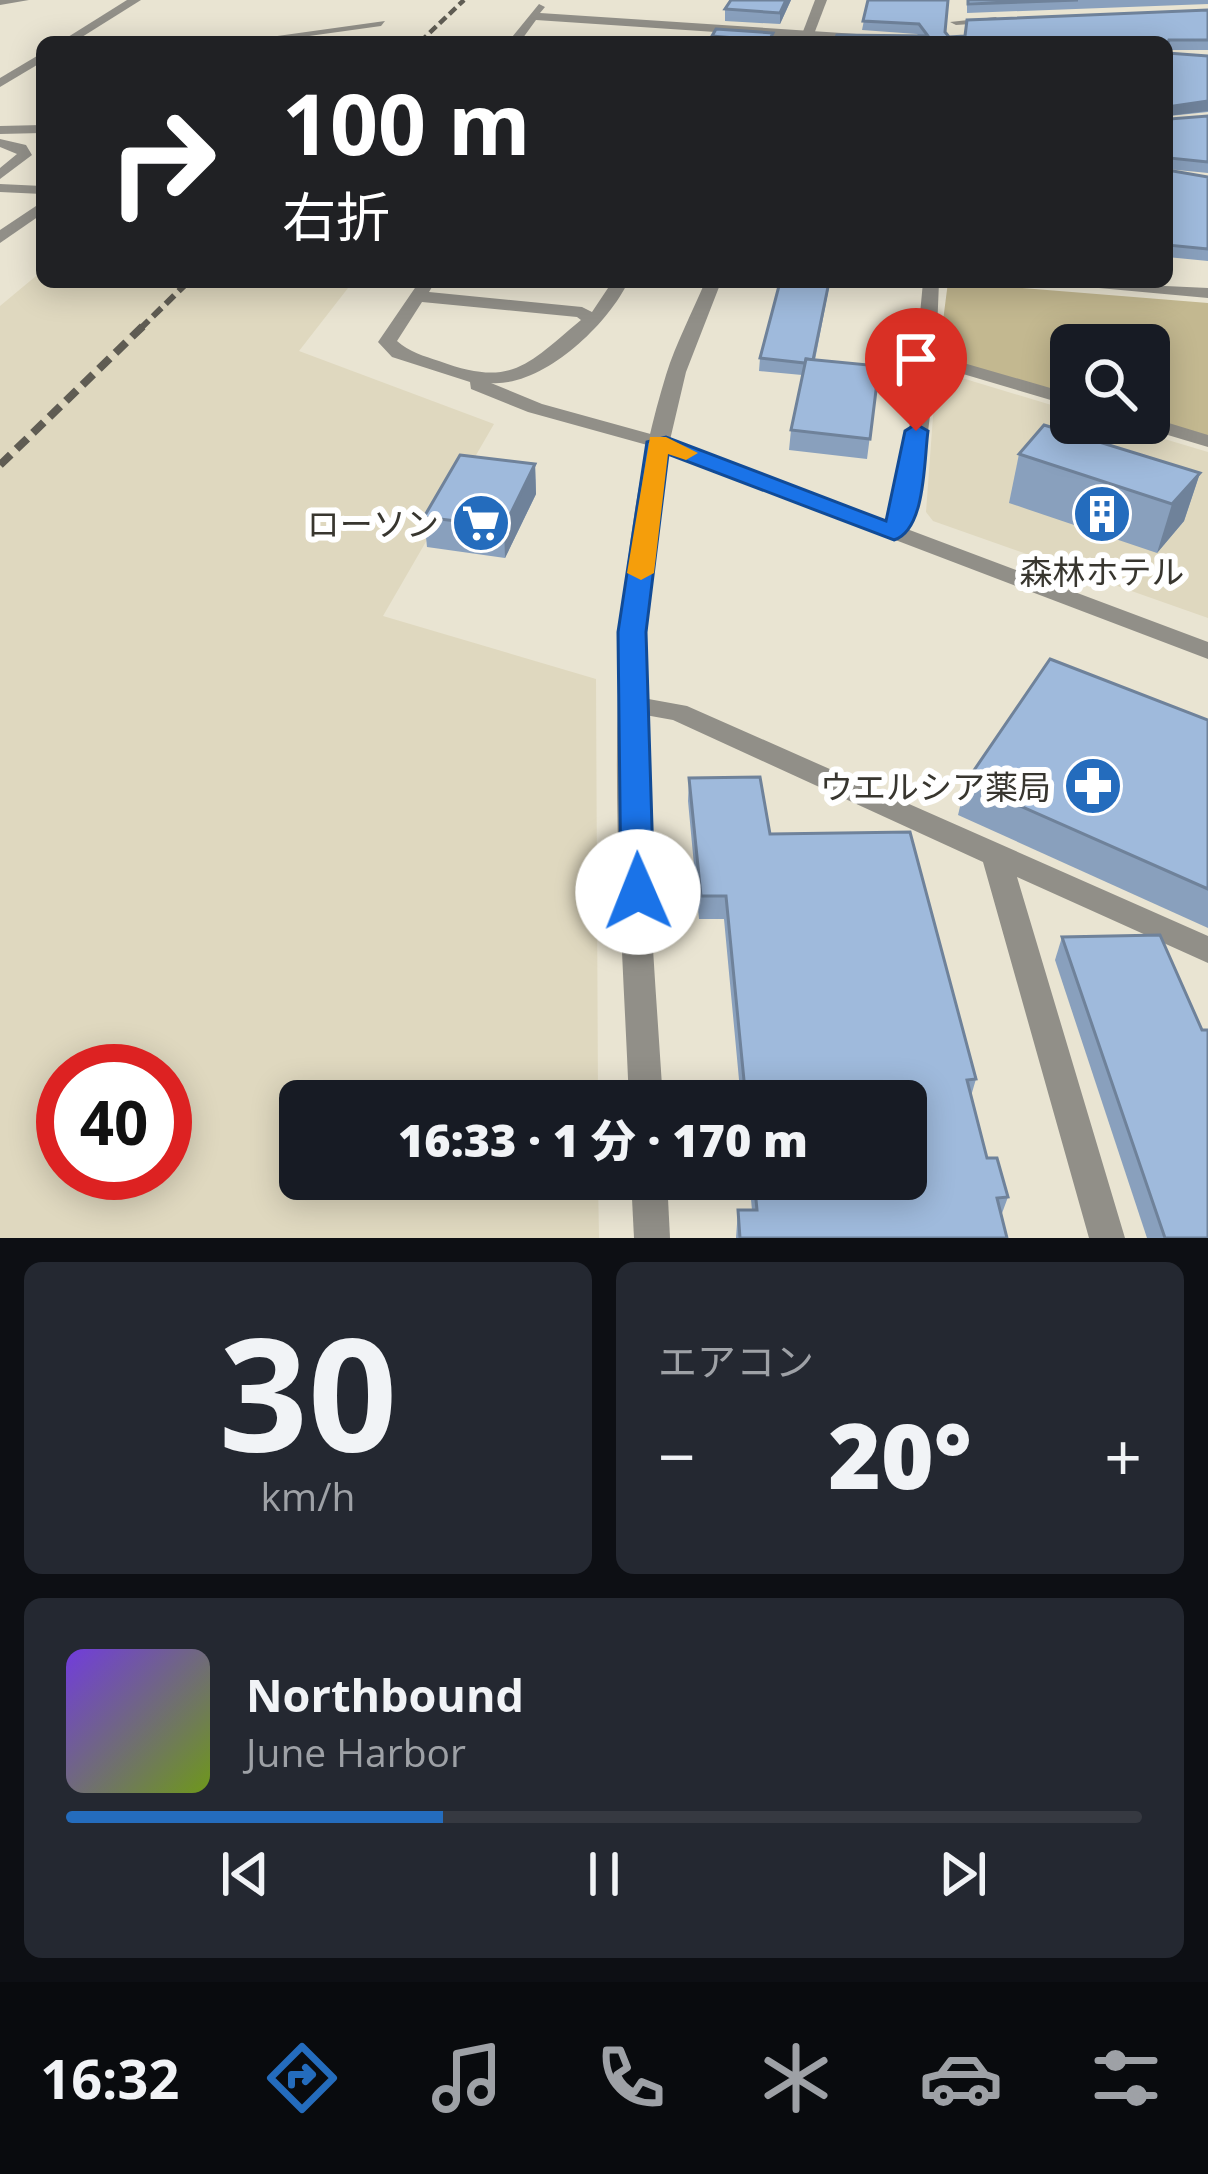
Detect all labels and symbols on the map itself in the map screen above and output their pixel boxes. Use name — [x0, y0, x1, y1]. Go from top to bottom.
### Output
pin — [865, 308, 967, 431]
building icon: 森林ホテル — [1071, 483, 1133, 545]
supermarket icon: ローソン — [450, 492, 512, 554]
place label: ローソン — [307, 501, 439, 546]
place label: 森林ホテル — [1020, 549, 1185, 594]
pharmacy icon: ウエルシア薬局 — [1062, 755, 1124, 817]
place label: ウエルシア薬局 — [820, 764, 1051, 809]
position arrow — [575, 829, 701, 955]
speed limit sign: 40 — [36, 1044, 192, 1200]

